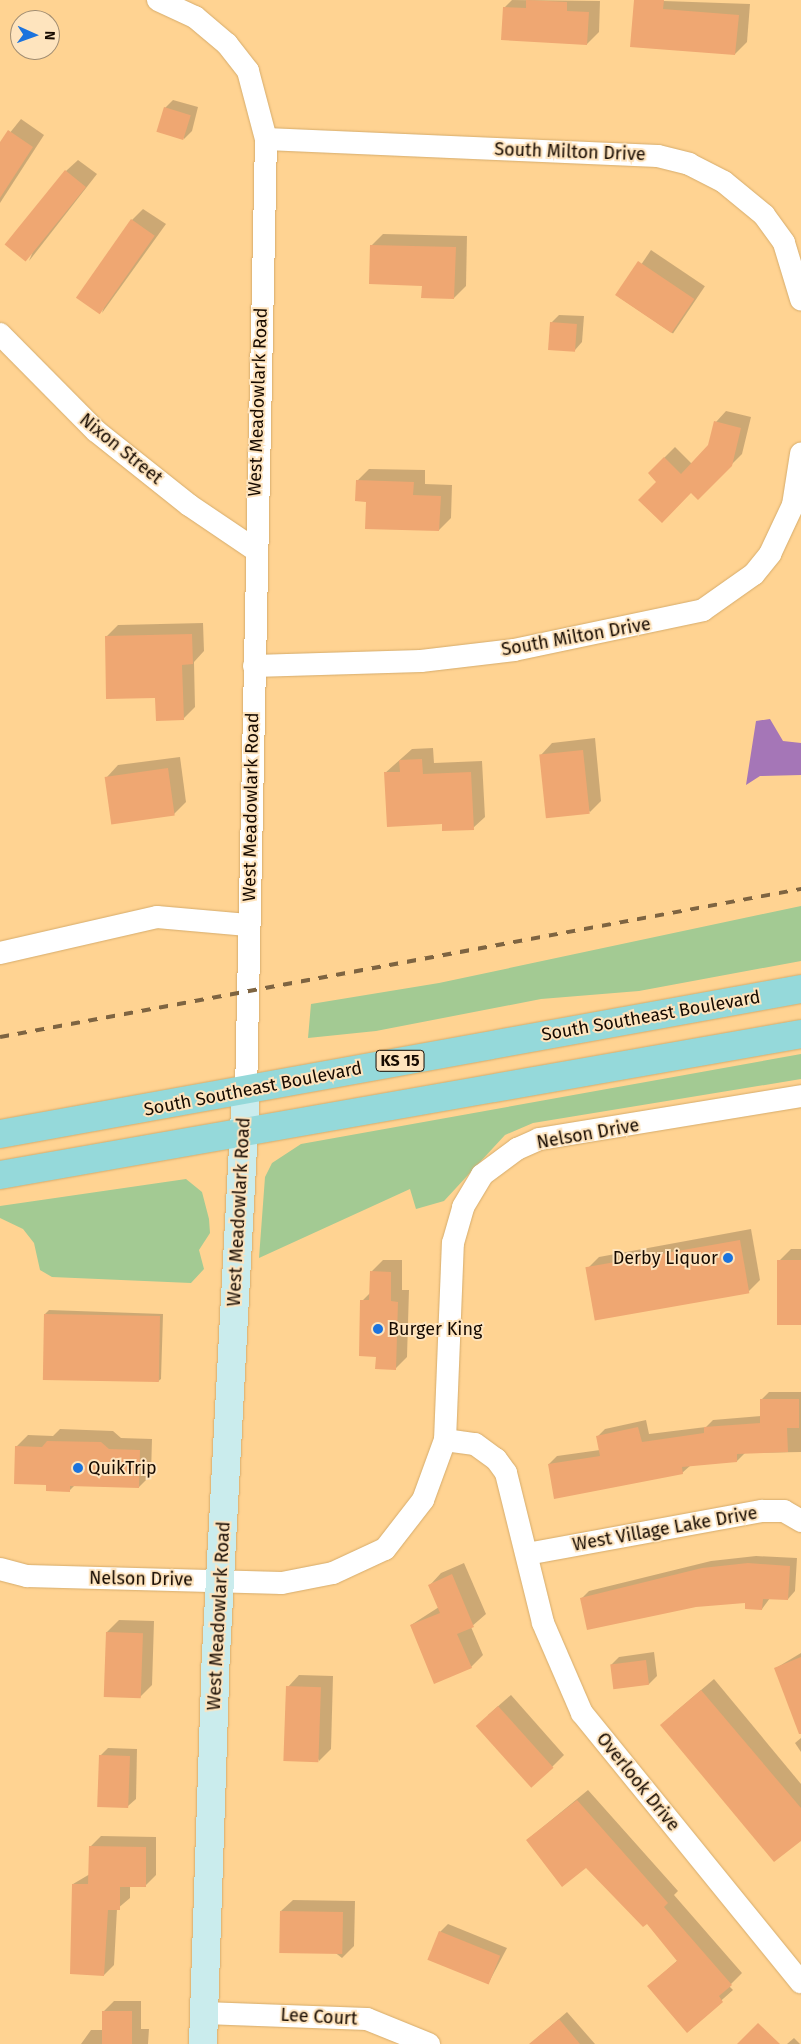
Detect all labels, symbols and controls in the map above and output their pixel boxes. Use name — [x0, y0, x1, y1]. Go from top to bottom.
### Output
north arrow — [10, 10, 60, 60]
text: N — [41, 31, 58, 40]
street label: South Milton Drive — [494, 139, 646, 165]
street label: West Meadowlark Road — [244, 307, 272, 497]
street label: Nixon Street — [75, 409, 167, 489]
street label: South Milton Drive — [500, 613, 652, 661]
street label: West Meadowlark Road — [239, 712, 263, 902]
street label: South Southeast Boulevard — [540, 986, 762, 1046]
road number: KS 15 — [375, 1048, 425, 1074]
street label: South Southeast Boulevard — [142, 1057, 364, 1121]
street label: Nelson Drive — [535, 1114, 641, 1154]
street label: West Meadowlark Road — [223, 1117, 255, 1307]
place label: Derby Liquor — [613, 1247, 718, 1269]
marker: Derby Liquor — [722, 1252, 734, 1264]
place label: Burger King — [388, 1318, 482, 1340]
marker: Burger King — [372, 1323, 384, 1335]
place label: QuikTrip — [88, 1457, 157, 1479]
marker: QuikTrip — [72, 1462, 84, 1474]
street label: West Village Lake Drive — [571, 1502, 759, 1556]
street label: West Meadowlark Road — [203, 1521, 235, 1711]
street label: Nelson Drive — [89, 1567, 193, 1591]
street label: Overlook Drive — [592, 1728, 684, 1836]
street label: Lee Court — [280, 2004, 358, 2030]

